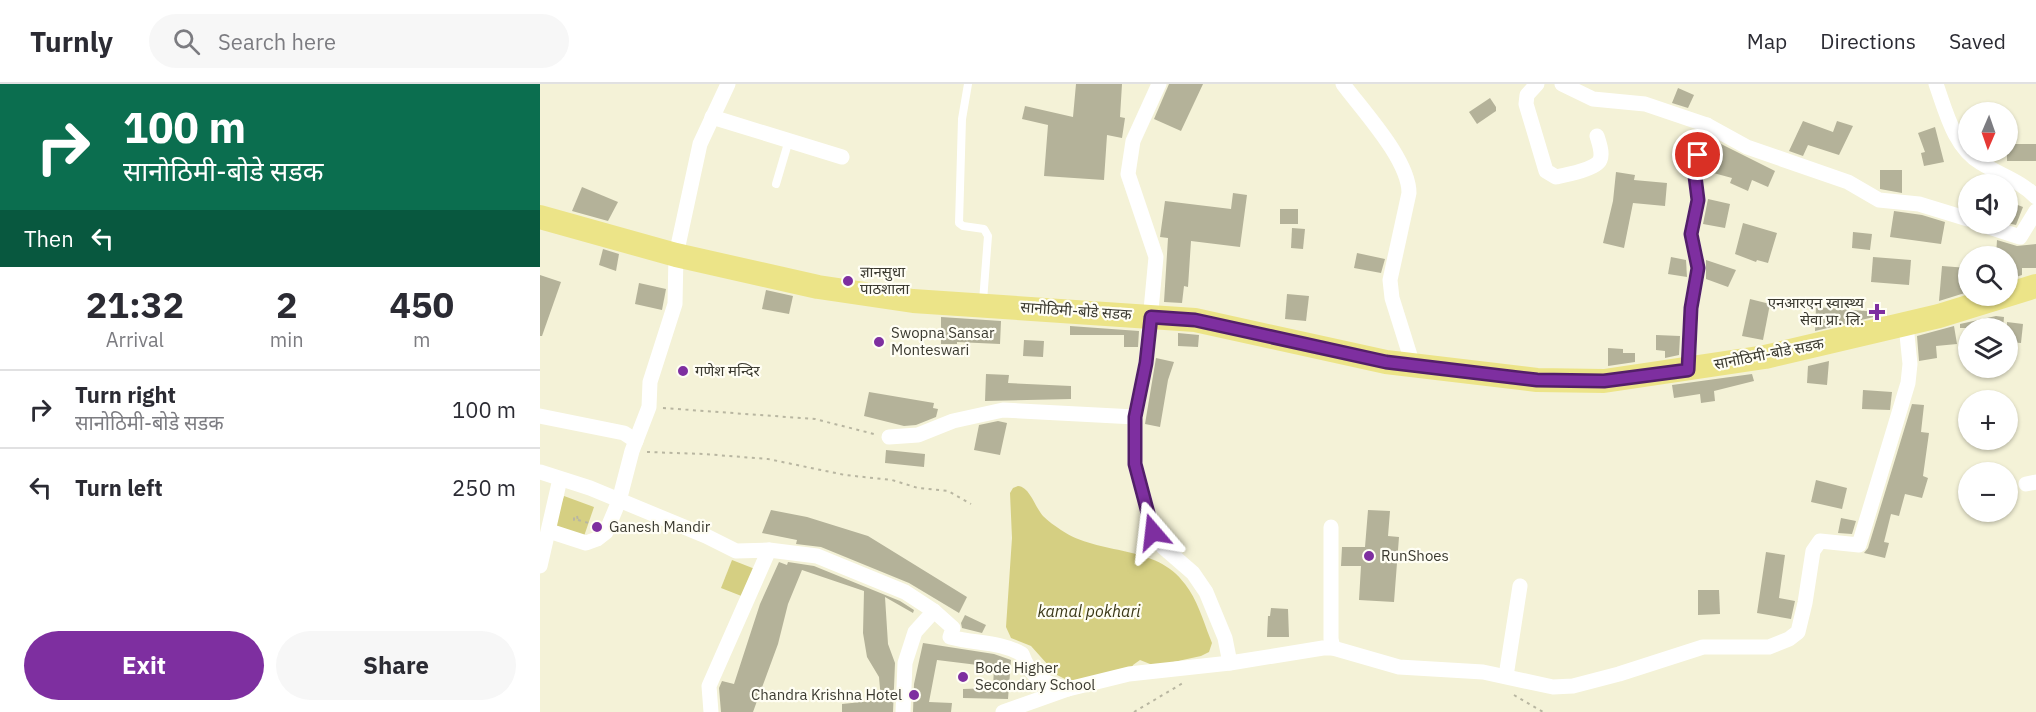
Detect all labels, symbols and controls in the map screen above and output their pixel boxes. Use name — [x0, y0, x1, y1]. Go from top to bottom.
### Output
search box — [149, 14, 569, 68]
text: Turnly — [30, 23, 113, 60]
icon: search — [170, 25, 203, 58]
text: Search here — [218, 27, 336, 56]
text: Map — [1747, 27, 1787, 55]
text: Directions — [1820, 27, 1916, 55]
text: Saved — [1949, 27, 2006, 55]
text: 100 m — [123, 100, 246, 155]
north arrow — [1958, 102, 2018, 162]
map controls — [1958, 102, 2018, 522]
icon: right — [24, 108, 102, 186]
pin — [1672, 129, 1723, 180]
icon: arrive — [1681, 138, 1714, 171]
text: सानोठिमी-बोडे सडक — [123, 153, 323, 188]
button: sound — [1958, 174, 2018, 234]
icon: left — [86, 222, 119, 255]
text: Then — [24, 224, 74, 253]
button: search — [1958, 246, 2018, 306]
place label: ज्ञानसुधा पाठशाला — [860, 262, 910, 298]
marker: ज्ञानसुधा पाठशाला — [841, 274, 855, 288]
text: 21:32 — [86, 281, 184, 328]
text: 2 — [276, 281, 298, 328]
text: 450 — [389, 281, 454, 328]
place label: एनआरएन स्वास्थ्य सेवा प्रा. लि. — [1768, 293, 1864, 329]
street label: सानोठिमी-बोडे सडक — [1020, 297, 1133, 324]
marker: एनआरएन स्वास्थ्य सेवा प्रा. लि. — [1868, 303, 1886, 321]
button: layers — [1958, 318, 2018, 378]
place label: Swopna Sansar Monteswari — [891, 323, 995, 359]
text: Arrival — [106, 326, 164, 353]
text: min — [270, 326, 304, 353]
text: m — [413, 326, 431, 353]
street label: सानोठिमी-बोडे सडक — [1712, 333, 1826, 373]
marker: Swopna Sansar Monteswari — [872, 335, 886, 349]
place label: गणेश मन्दिर — [695, 361, 760, 380]
marker: गणेश मन्दिर — [676, 364, 690, 378]
text: Turn right — [75, 380, 176, 409]
button: + — [1958, 390, 2018, 450]
icon: right — [24, 393, 57, 426]
text: 100 m — [452, 395, 516, 424]
text: सानोठिमी-बोडे सडक — [75, 409, 224, 436]
button: − — [1958, 462, 2018, 522]
icon: left — [24, 471, 57, 504]
text: Turn left — [75, 473, 163, 502]
text: 250 m — [452, 473, 516, 502]
position arrow — [1121, 500, 1185, 564]
place label: Ganesh Mandir — [609, 517, 711, 536]
marker: Ganesh Mandir — [590, 520, 604, 534]
place label: RunShoes — [1381, 546, 1449, 565]
marker: RunShoes — [1362, 549, 1376, 563]
water label: kamal pokhari — [1038, 601, 1141, 621]
button: Exit — [24, 631, 264, 700]
button: Share — [276, 631, 516, 700]
place label: Bode Higher Secondary School — [975, 658, 1095, 694]
marker: Bode Higher Secondary School — [956, 670, 970, 684]
place label: Chandra Krishna Hotel — [751, 685, 902, 704]
marker: Chandra Krishna Hotel — [907, 688, 921, 702]

